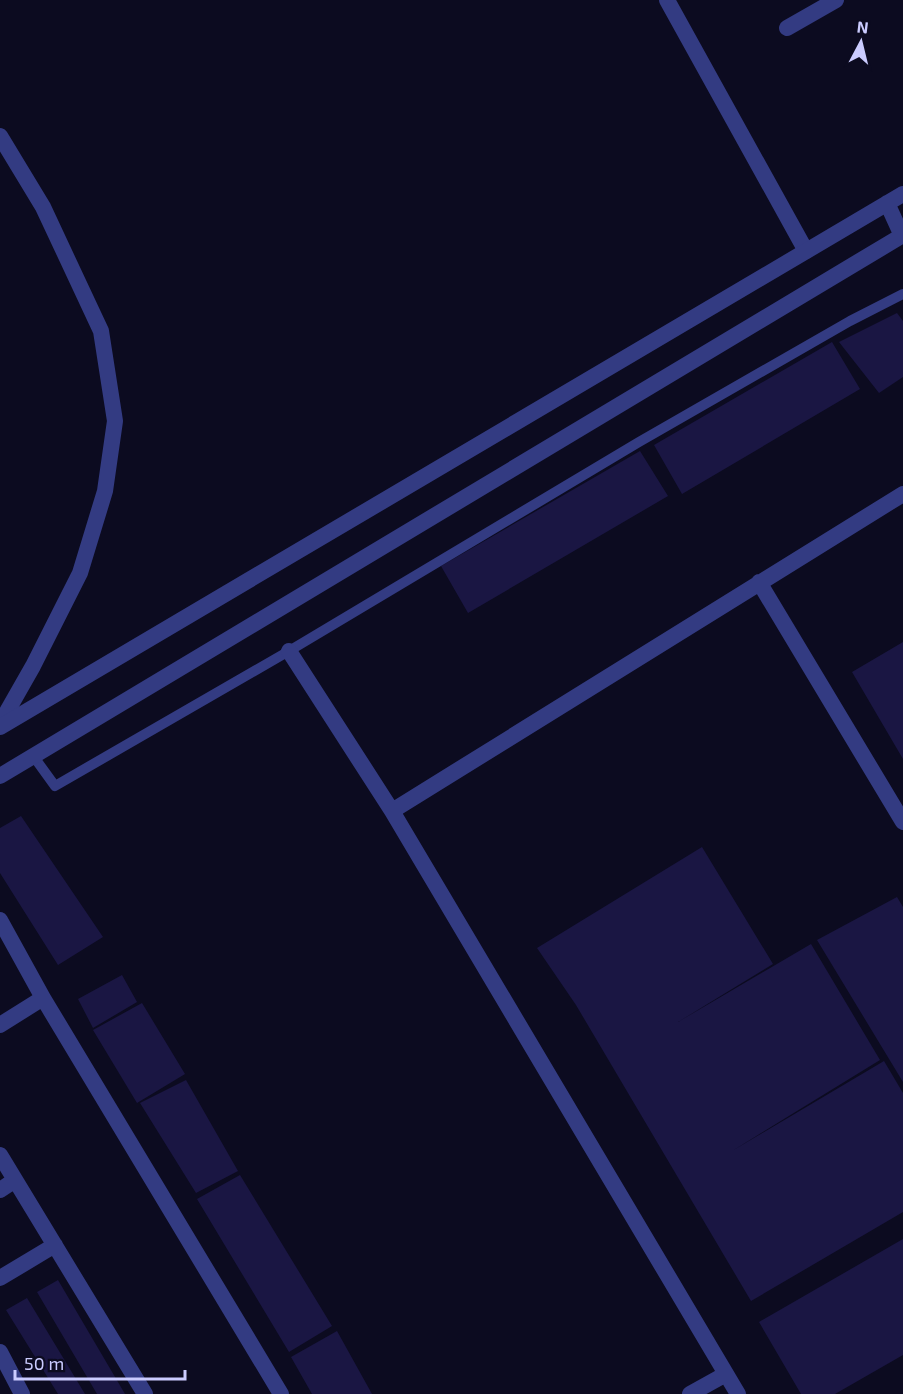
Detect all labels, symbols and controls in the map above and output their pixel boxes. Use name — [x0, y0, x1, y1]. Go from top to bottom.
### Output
north arrow — [831, 12, 891, 72]
text: N — [856, 16, 870, 37]
scale bar — [15, 1343, 184, 1381]
text: 50 m — [24, 1352, 64, 1374]

